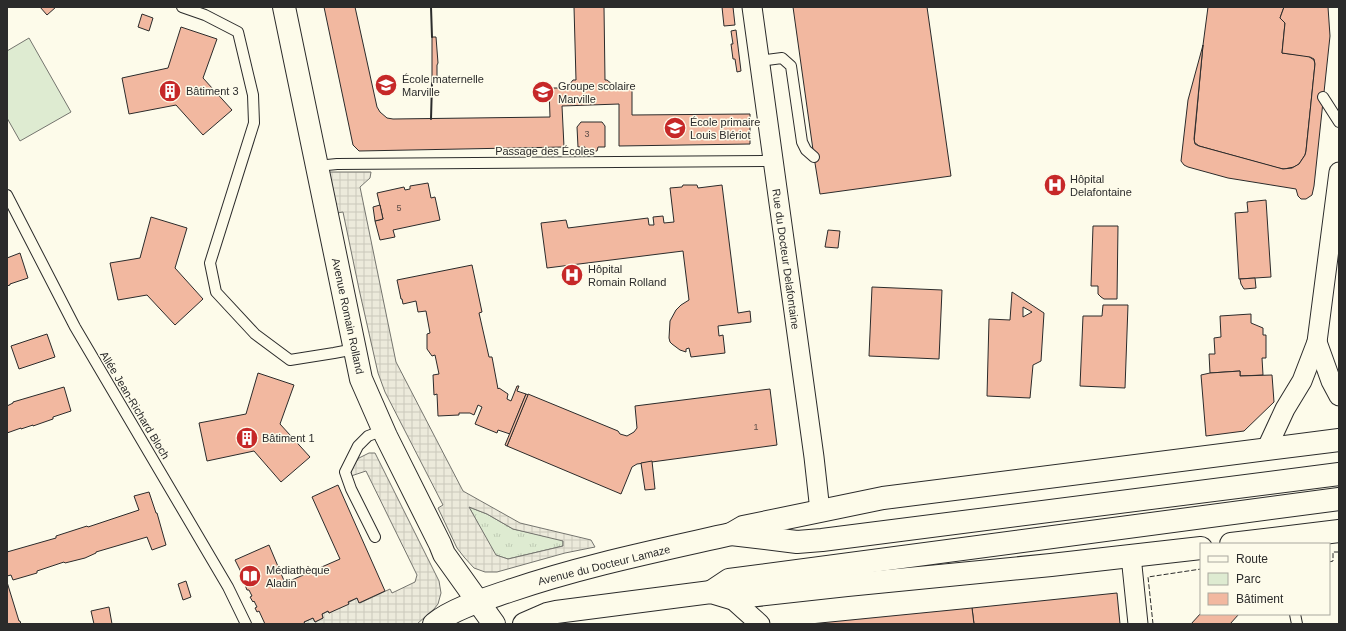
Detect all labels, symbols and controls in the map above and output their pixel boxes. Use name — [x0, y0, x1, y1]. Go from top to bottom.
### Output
school or university icon: École maternelle Marville — [373, 72, 399, 98]
place label: École maternelle Marville — [402, 73, 484, 98]
building icon: Bâtiment 3 — [157, 78, 183, 104]
school or university icon: Groupe scolaire Marville — [530, 79, 556, 105]
place label: Groupe scolaire Marville — [558, 80, 636, 105]
place label: Bâtiment 3 — [186, 85, 239, 97]
school or university icon: École primaire Louis Blériot — [662, 115, 688, 141]
place label: École primaire Louis Blériot — [690, 116, 760, 141]
house number: 3 — [584, 129, 590, 139]
street label: Passage des Écoles — [495, 145, 595, 157]
hospital icon: Hôpital Delafontaine — [1042, 172, 1068, 198]
place label: Hôpital Delafontaine — [1070, 173, 1132, 198]
street label: Rue du Docteur Delafontaine — [770, 188, 802, 330]
house number: 5 — [396, 203, 402, 213]
street label: Avenue Romain Rolland — [330, 257, 366, 375]
hospital icon: Hôpital Romain Rolland — [559, 262, 585, 288]
place label: Hôpital Romain Rolland — [588, 263, 666, 288]
street label: Allée Jean-Richard Bloch — [98, 349, 172, 461]
house number: 1 — [753, 422, 759, 432]
building icon: Bâtiment 1 — [234, 425, 260, 451]
place label: Bâtiment 1 — [262, 432, 315, 444]
street label: Avenue du Docteur Lamaze — [536, 543, 672, 587]
legend — [1200, 543, 1330, 615]
text: Route — [1236, 552, 1268, 566]
library icon: Médiathèque Aladin — [237, 563, 263, 589]
place label: Médiathèque Aladin — [266, 564, 330, 589]
text: Parc — [1236, 572, 1261, 586]
text: Bâtiment — [1236, 592, 1284, 606]

